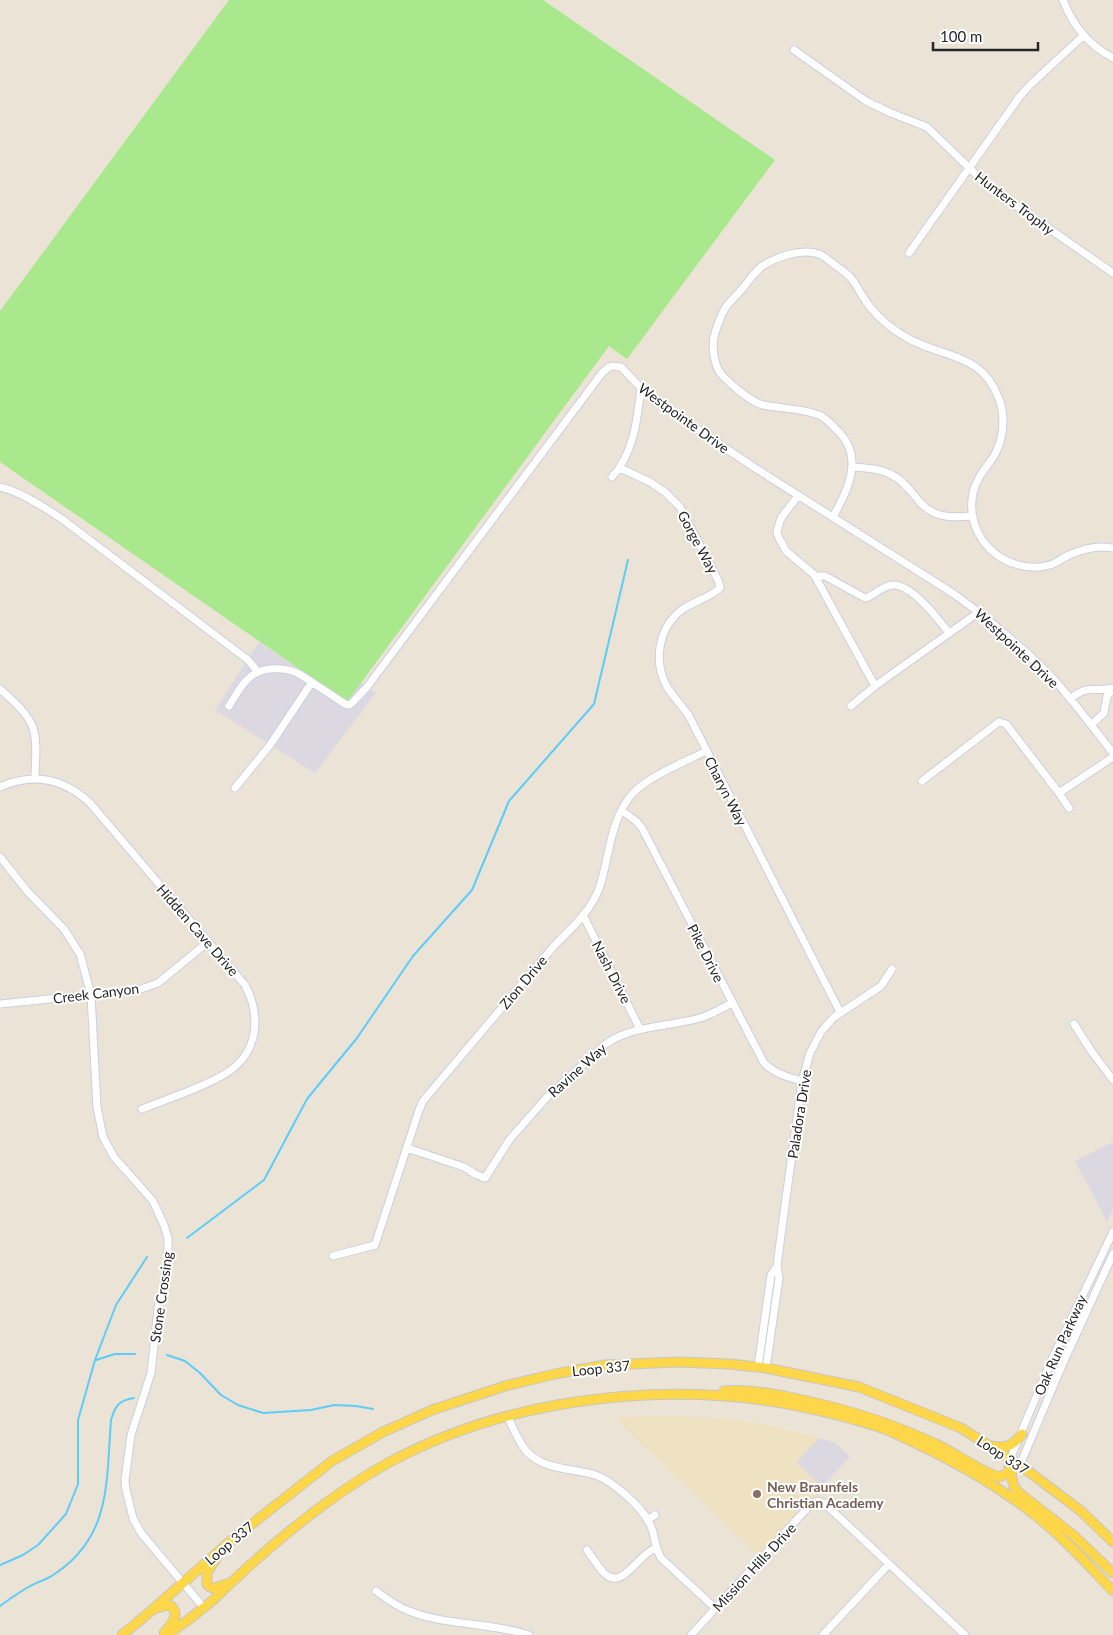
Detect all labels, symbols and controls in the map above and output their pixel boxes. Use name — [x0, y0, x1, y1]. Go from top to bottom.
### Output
scale bar — [933, 20, 1038, 52]
text: 100 m — [940, 27, 982, 45]
street label: Hunters Trophy — [972, 168, 1059, 239]
street label: Westpointe Drive — [635, 379, 733, 457]
street label: Gorge Way — [674, 508, 722, 577]
street label: Westpointe Drive — [972, 605, 1062, 691]
street label: Charyn Way — [701, 754, 751, 829]
street label: Hidden Cave Drive — [154, 881, 242, 979]
street label: Pike Drive — [684, 921, 728, 985]
street label: Nash Drive — [589, 938, 635, 1006]
street label: Zion Drive — [496, 952, 550, 1012]
street label: Creek Canyon — [52, 979, 140, 1007]
street label: Ravine Way — [544, 1039, 610, 1101]
street label: Paladora Drive — [784, 1068, 814, 1160]
street label: Stone Crossing — [146, 1250, 176, 1344]
street label: Oak Run Parkway — [1030, 1291, 1090, 1398]
street label: Loop 337 — [571, 1356, 631, 1380]
street label: Loop 337 — [974, 1432, 1032, 1478]
place label: New Braunfels Christian Academy — [767, 1478, 884, 1511]
marker: New Braunfels Christian Academy — [751, 1488, 763, 1500]
street label: Loop 337 — [201, 1518, 257, 1568]
street label: Mission Hills Drive — [709, 1519, 799, 1615]

